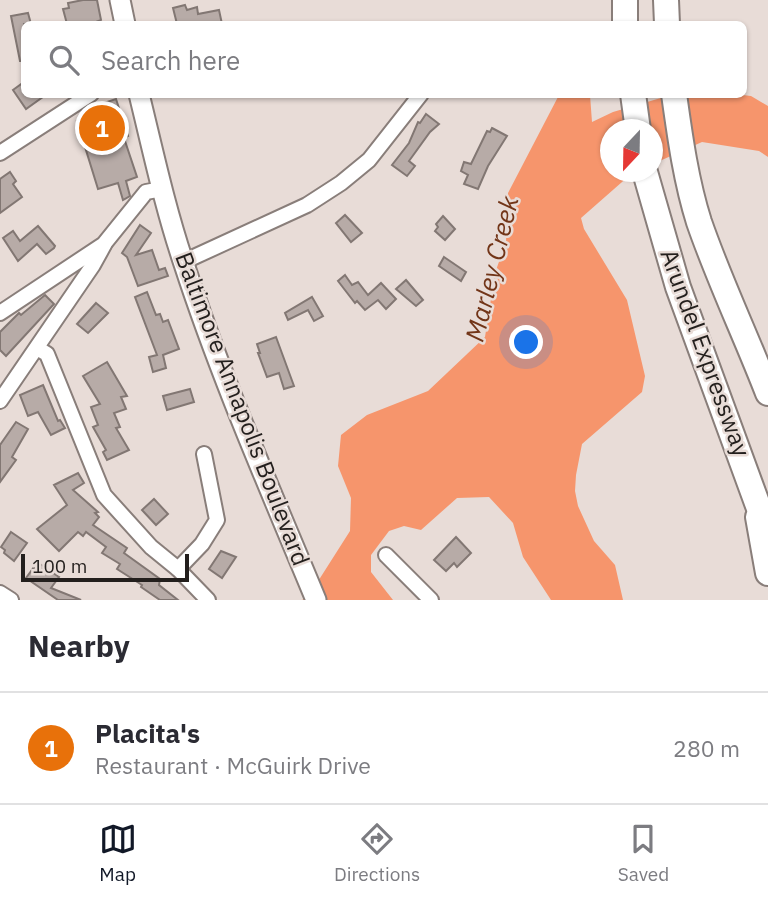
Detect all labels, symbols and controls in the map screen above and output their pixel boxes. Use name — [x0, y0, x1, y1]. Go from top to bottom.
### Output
search box — [21, 21, 747, 98]
icon: search — [45, 41, 83, 79]
text: Search here — [101, 43, 240, 77]
pin: 1 — [79, 102, 125, 154]
north arrow — [600, 119, 663, 182]
water label: Marley Creek — [457, 192, 526, 345]
street label: Arundel Expressway — [654, 244, 758, 461]
street label: Baltimore Annapolis Boulevard — [168, 247, 318, 570]
your location — [509, 325, 543, 359]
scale bar — [21, 551, 189, 583]
text: 100 m — [32, 554, 87, 578]
text: Nearby — [28, 626, 130, 665]
text: Placita's — [95, 716, 200, 750]
text: 1 — [44, 733, 58, 763]
text: 280 m — [673, 733, 740, 763]
text: Restaurant · McGuirk Drive — [95, 750, 371, 780]
tab: Map — [99, 820, 137, 886]
tab: Directions — [334, 820, 420, 886]
tab: Saved — [618, 820, 669, 886]

